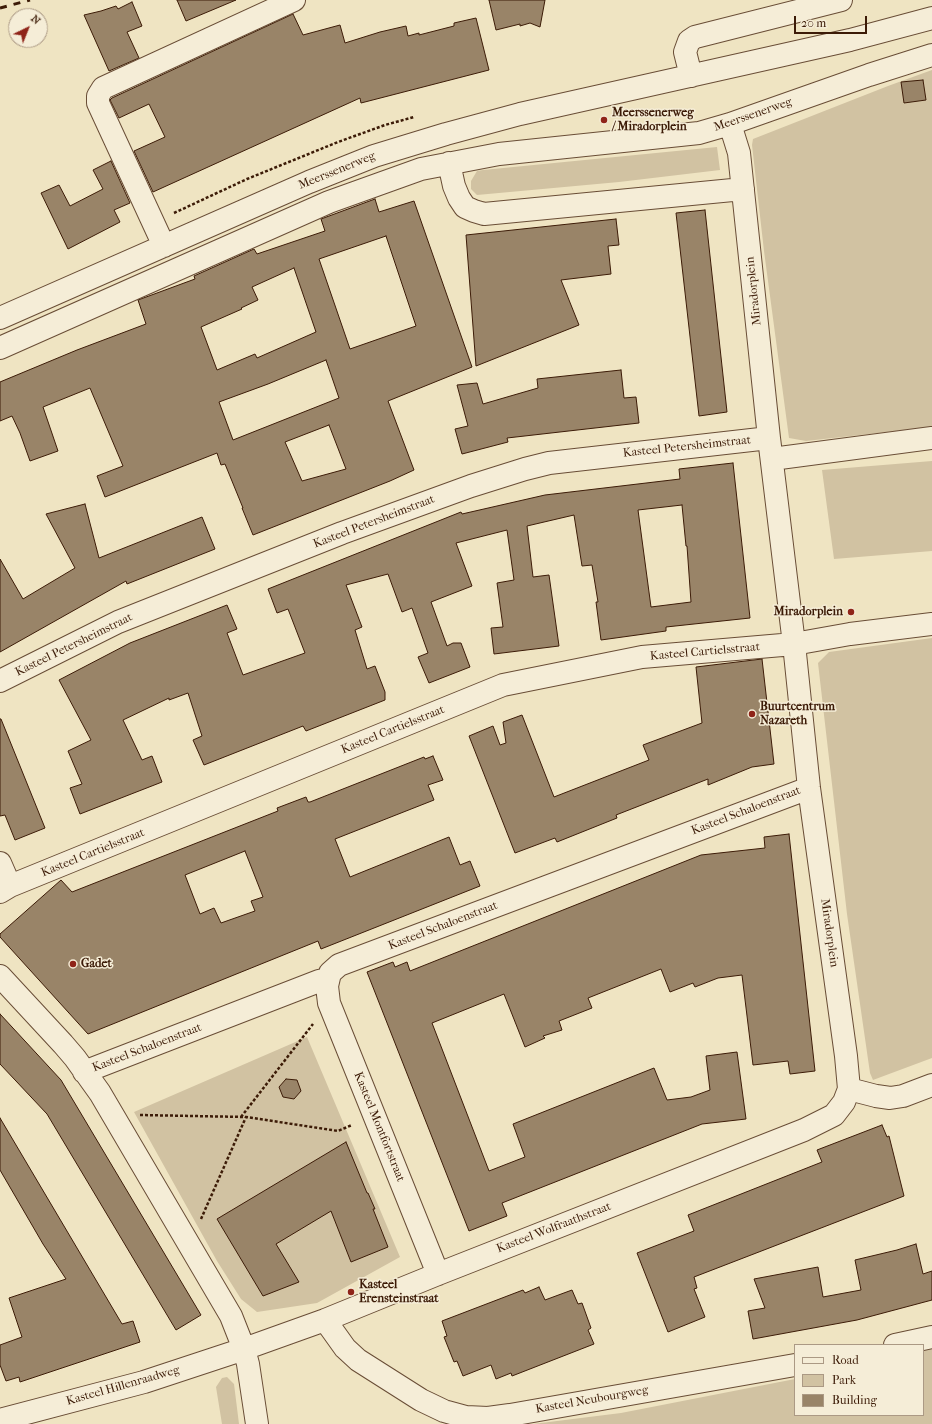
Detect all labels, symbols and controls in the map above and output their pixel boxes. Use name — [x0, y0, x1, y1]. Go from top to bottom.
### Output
north arrow — [8, 8, 48, 48]
scale bar — [796, 8, 869, 34]
text: N — [28, 12, 43, 27]
text: 20 m — [801, 16, 826, 30]
street label: Meerssenerweg — [712, 95, 794, 135]
place label: Meerssenerweg / Miradorplein — [612, 106, 694, 134]
marker: Meerssenerweg / Miradorplein — [599, 115, 609, 125]
street label: Meerssenerweg — [296, 149, 378, 193]
street label: Miradorplein — [743, 256, 765, 326]
street label: Kasteel Petersheimstraat — [622, 433, 752, 461]
street label: Kasteel Petersheimstraat — [311, 492, 437, 552]
place label: Miradorplein — [774, 605, 843, 619]
marker: Miradorplein — [846, 607, 856, 617]
street label: Kasteel Petersheimstraat — [13, 610, 135, 680]
street label: Kasteel Cartielsstraat — [649, 640, 761, 664]
place label: Buurtcentrum Nazareth — [760, 700, 835, 728]
street label: Kasteel Cartielsstraat — [339, 703, 447, 757]
marker: Buurtcentrum Nazareth — [747, 709, 757, 719]
street label: Kasteel Schaloenstraat — [689, 783, 803, 839]
street label: Kasteel Cartielsstraat — [39, 826, 147, 880]
street label: Kasteel Schaloenstraat — [386, 898, 500, 954]
street label: Miradorplein — [817, 898, 841, 968]
place label: Gadet — [81, 957, 112, 971]
marker: Gadet — [68, 959, 78, 969]
street label: Kasteel Schaloenstraat — [90, 1020, 204, 1076]
street label: Kasteel Montfortstraat — [350, 1070, 408, 1184]
street label: Kasteel Wolfraathstraat — [495, 1200, 613, 1256]
place label: Kasteel Erensteinstraat — [359, 1278, 439, 1306]
marker: Kasteel Erensteinstraat — [346, 1287, 356, 1297]
legend — [794, 1344, 924, 1416]
text: Road — [832, 1353, 859, 1367]
street label: Kasteel Hillenraadweg — [65, 1363, 181, 1409]
text: Park — [832, 1373, 856, 1387]
street label: Kasteel Neubourgweg — [535, 1383, 649, 1417]
text: Building — [832, 1393, 877, 1407]

